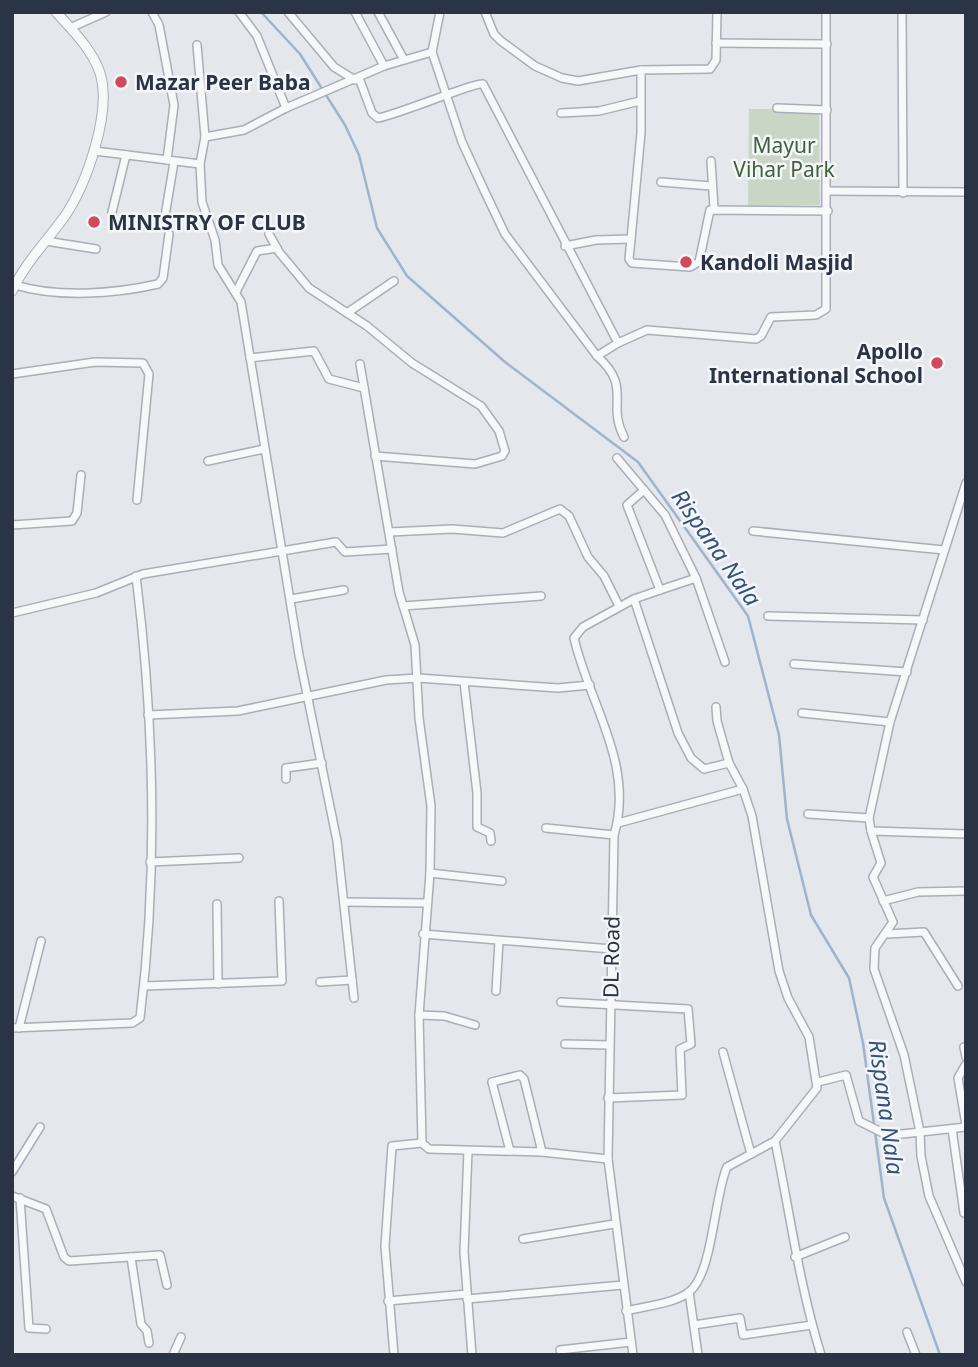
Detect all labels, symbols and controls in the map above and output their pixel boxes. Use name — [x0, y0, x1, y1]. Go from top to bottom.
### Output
place label: Mazar Peer Baba — [135, 68, 311, 96]
marker: Mazar Peer Baba — [113, 74, 129, 90]
park label: Mayur Vihar Park — [733, 131, 835, 183]
place label: MINISTRY OF CLUB — [108, 208, 306, 236]
marker: MINISTRY OF CLUB — [86, 214, 102, 230]
place label: Kandoli Masjid — [700, 248, 853, 276]
marker: Kandoli Masjid — [678, 254, 694, 270]
place label: Apollo International School — [709, 337, 923, 389]
marker: Apollo International School — [929, 355, 945, 371]
water label: Rispana Nala — [665, 482, 769, 612]
street label: DL Road — [596, 916, 626, 998]
water label: Rispana Nala — [862, 1037, 912, 1177]

